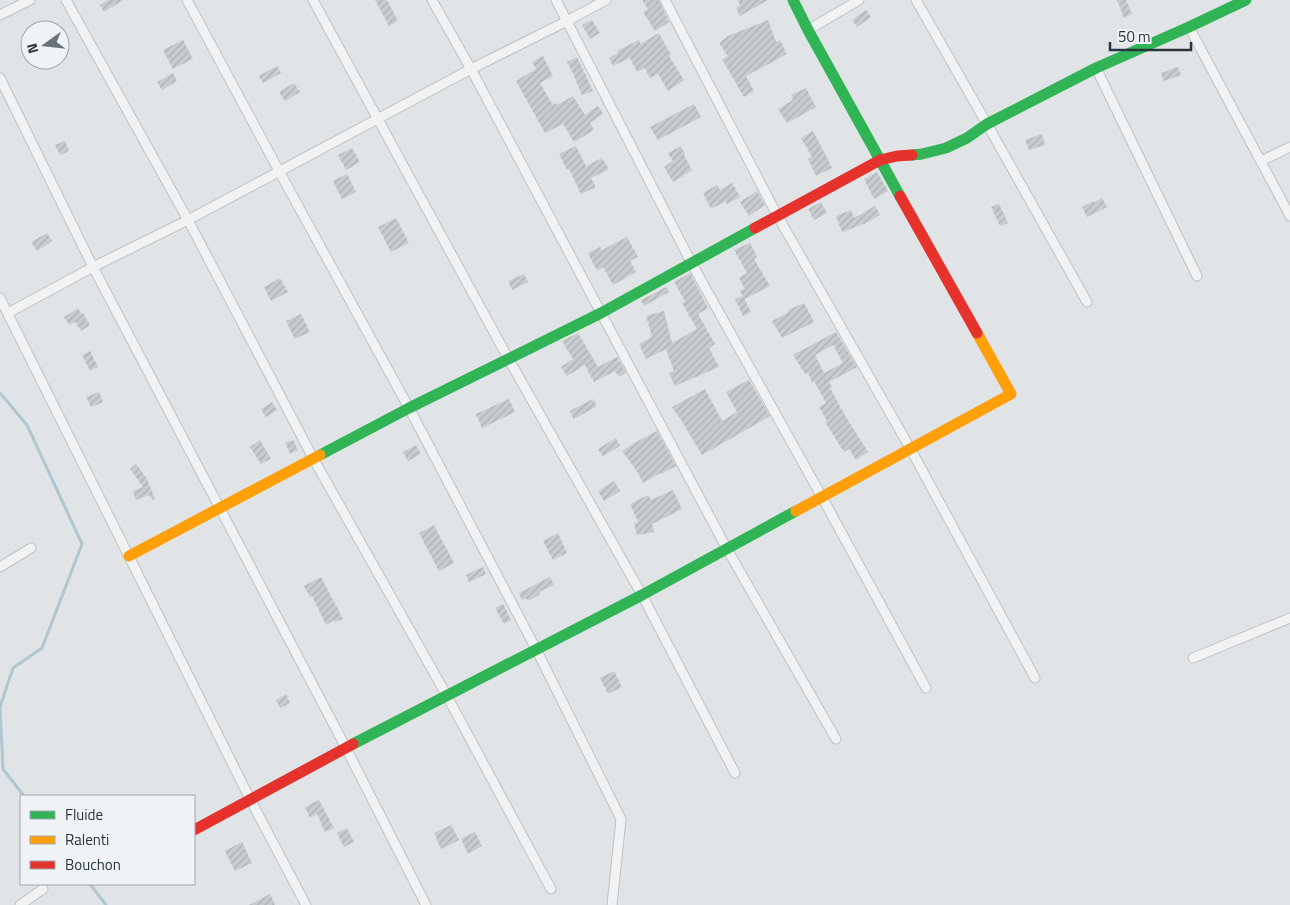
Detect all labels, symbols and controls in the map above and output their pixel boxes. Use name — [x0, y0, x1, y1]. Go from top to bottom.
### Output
north arrow — [20, 20, 70, 70]
scale bar — [1110, 20, 1191, 52]
text: 50 m — [1118, 25, 1151, 48]
text: N — [21, 41, 43, 56]
legend — [20, 795, 195, 885]
text: Fluide — [65, 803, 103, 826]
text: Ralenti — [65, 828, 109, 851]
text: Bouchon — [65, 853, 121, 876]

